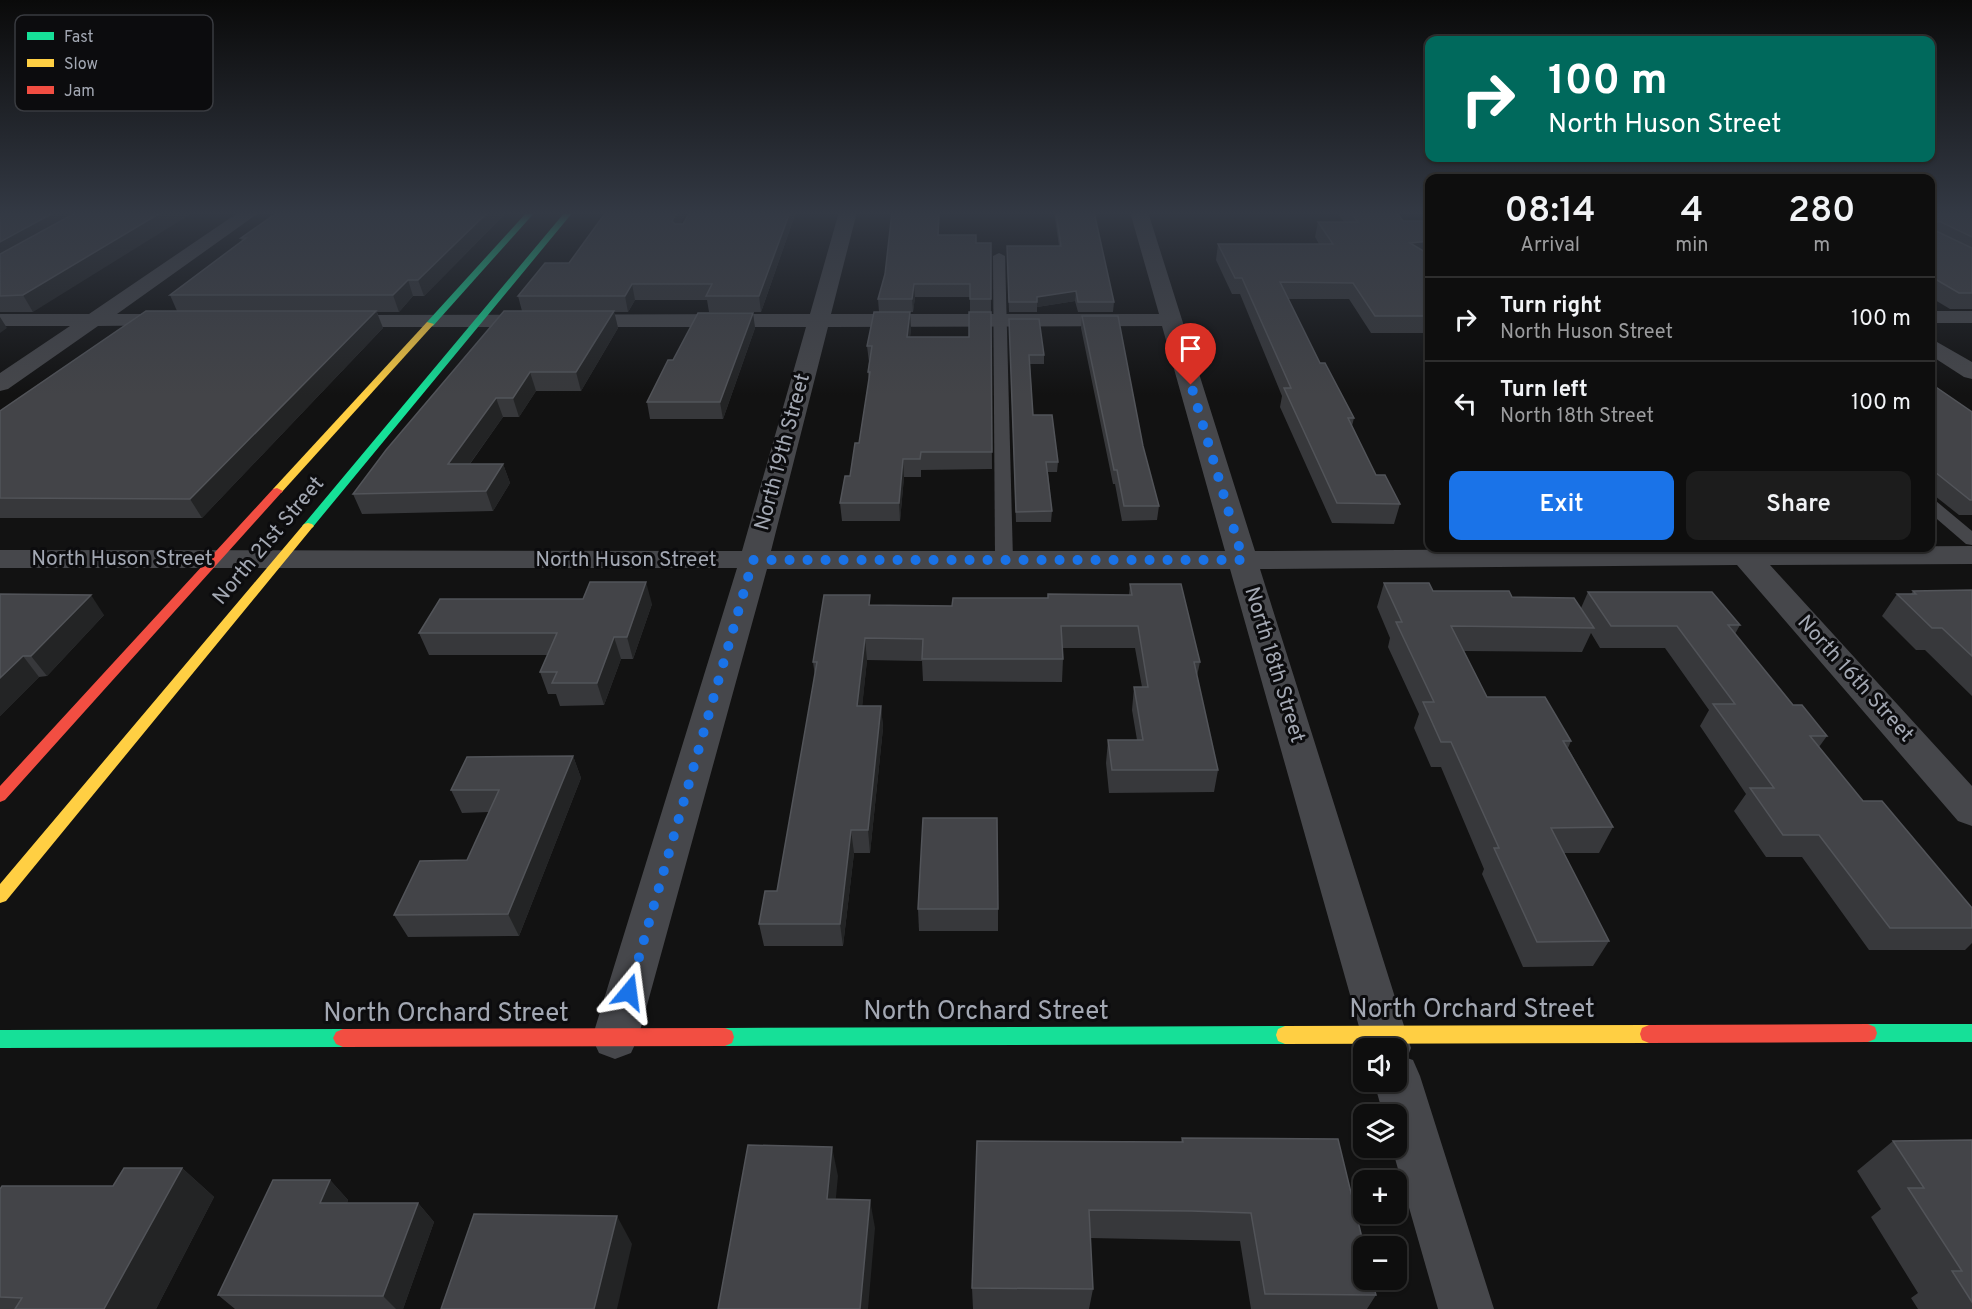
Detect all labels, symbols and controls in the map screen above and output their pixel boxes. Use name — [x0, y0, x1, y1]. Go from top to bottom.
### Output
legend — [15, 15, 213, 111]
text: Fast — [64, 28, 94, 48]
text: Slow — [64, 55, 98, 75]
text: 100 m — [1548, 56, 1667, 109]
icon: right — [1449, 60, 1527, 138]
text: Jam — [64, 82, 95, 102]
text: North Huson Street — [1548, 108, 1782, 142]
text: 08:14 — [1505, 189, 1596, 235]
text: 4 — [1680, 189, 1703, 235]
text: 280 — [1788, 189, 1855, 235]
text: Arrival — [1520, 233, 1580, 259]
text: min — [1675, 233, 1709, 259]
text: m — [1813, 233, 1830, 259]
text: Turn right — [1500, 293, 1602, 320]
icon: right — [1449, 303, 1482, 336]
text: 100 m — [1851, 306, 1911, 333]
text: North Huson Street — [1500, 320, 1673, 346]
pin — [1165, 323, 1216, 385]
icon: arrive — [1174, 332, 1207, 365]
street label: North 19th Street — [749, 370, 817, 534]
text: Turn left — [1500, 377, 1588, 404]
icon: left — [1449, 387, 1482, 420]
text: 100 m — [1851, 390, 1911, 417]
text: North 18th Street — [1500, 404, 1654, 430]
street label: North 21st Street — [207, 471, 331, 611]
button: Exit — [1449, 471, 1674, 540]
button: Share — [1686, 471, 1911, 540]
street label: North Huson Street — [31, 546, 213, 573]
street label: North Huson Street — [535, 547, 717, 574]
street label: North 18th Street — [1237, 584, 1311, 746]
street label: North 16th Street — [1791, 610, 1919, 748]
position arrow — [597, 960, 661, 1024]
street label: North Orchard Street — [1349, 994, 1595, 1027]
street label: North Orchard Street — [863, 996, 1109, 1029]
street label: North Orchard Street — [323, 998, 569, 1031]
map controls — [1353, 1038, 1407, 1290]
button: sound — [1353, 1038, 1407, 1092]
button: layers — [1353, 1104, 1407, 1158]
button: + — [1353, 1170, 1407, 1224]
button: − — [1353, 1236, 1407, 1290]

